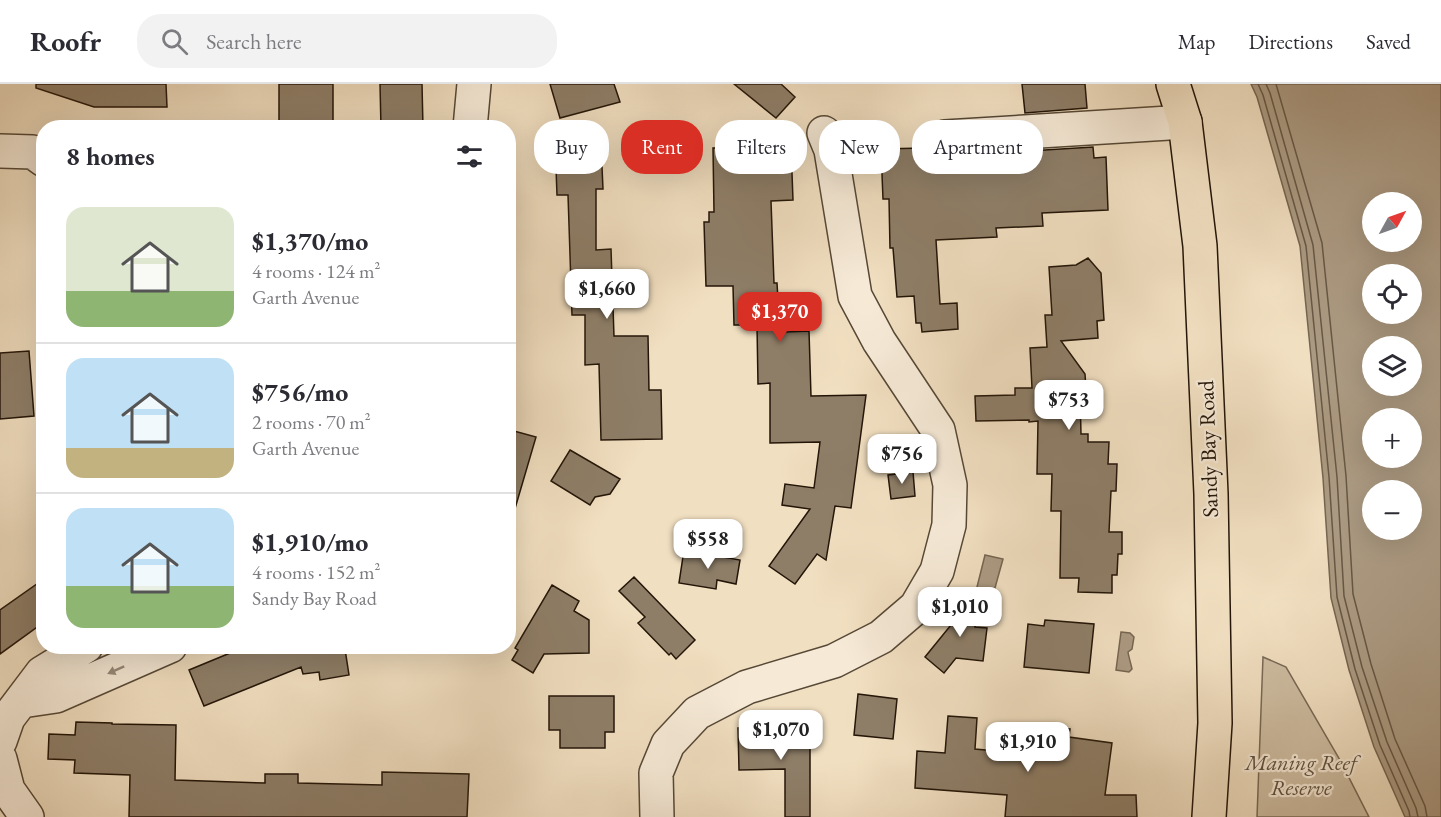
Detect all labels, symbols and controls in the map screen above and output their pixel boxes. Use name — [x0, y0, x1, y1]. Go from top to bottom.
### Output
search box — [137, 14, 557, 68]
text: Roofr — [30, 23, 101, 59]
icon: search — [158, 25, 191, 58]
text: Search here — [206, 27, 302, 56]
text: Map — [1178, 28, 1215, 55]
text: Directions — [1248, 28, 1333, 55]
text: Saved — [1366, 28, 1411, 55]
chip: Buy — [534, 120, 609, 174]
chip: Rent — [621, 120, 703, 174]
chip: Filters — [715, 120, 807, 174]
chip: New — [819, 120, 900, 174]
chip: Apartment — [912, 120, 1043, 174]
text: 8 homes — [66, 139, 155, 173]
icon: filters — [453, 140, 486, 173]
north arrow — [1362, 192, 1422, 252]
map controls — [1362, 192, 1422, 540]
text: $1,370/mo — [252, 224, 368, 258]
icon: home — [114, 231, 186, 303]
text: 4 rooms · 124 m² — [252, 258, 380, 284]
button: locate — [1362, 264, 1422, 324]
pin: $1,660 — [558, 269, 656, 320]
text: $1,660 — [579, 275, 635, 301]
text: Garth Avenue — [252, 284, 359, 310]
pin: $1,370 — [731, 292, 829, 343]
text: $1,370 — [752, 298, 808, 324]
button: layers — [1362, 336, 1422, 396]
text: $756/mo — [252, 375, 348, 409]
street label: Sandy Bay Road — [1191, 379, 1225, 518]
pin: $753 — [1033, 380, 1105, 431]
icon: home — [114, 382, 186, 454]
text: $753 — [1049, 386, 1089, 412]
button: + — [1362, 408, 1422, 468]
text: 2 rooms · 70 m² — [252, 409, 371, 435]
pin: $756 — [866, 434, 938, 485]
text: Garth Avenue — [252, 435, 359, 461]
text: $756 — [882, 440, 922, 466]
button: − — [1362, 480, 1422, 540]
pin: $558 — [672, 519, 744, 570]
text: $1,910/mo — [252, 525, 368, 559]
text: $558 — [688, 525, 728, 551]
icon: home — [114, 532, 186, 604]
text: 4 rooms · 152 m² — [252, 559, 380, 585]
text: Sandy Bay Road — [252, 585, 377, 611]
pin: $1,010 — [911, 587, 1009, 638]
text: $1,010 — [932, 593, 988, 619]
one-way arrow — [107, 666, 125, 675]
pin: $1,070 — [732, 710, 830, 761]
text: $1,070 — [753, 716, 809, 742]
pin: $1,910 — [979, 722, 1077, 773]
text: $1,910 — [1000, 728, 1056, 754]
park label: Maning Reef Reserve — [1243, 748, 1362, 802]

